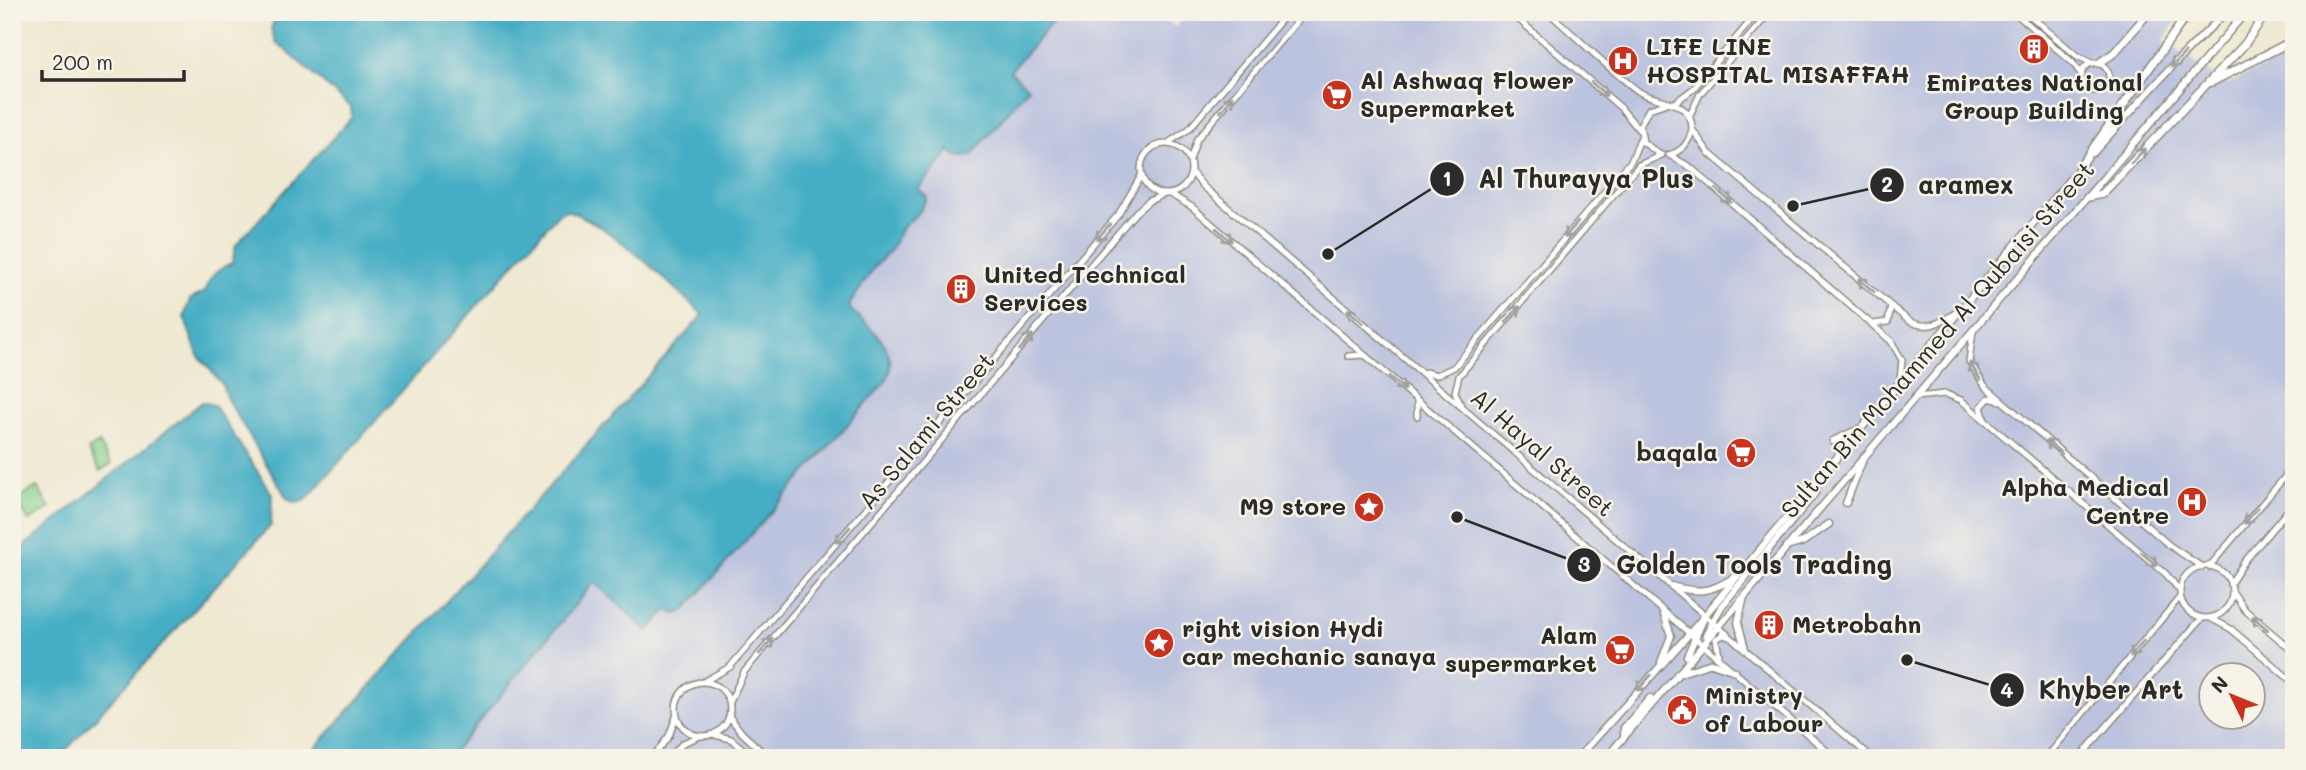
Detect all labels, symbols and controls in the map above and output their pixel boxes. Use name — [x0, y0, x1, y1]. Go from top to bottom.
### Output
place label: LIFE LINE HOSPITAL MISAFFAH — [1646, 30, 1910, 89]
building icon: Emirates National Group Building — [2017, 32, 2051, 66]
scale bar — [42, 38, 184, 82]
hospital icon: LIFE LINE HOSPITAL MISAFFAH — [1606, 44, 1640, 78]
text: 200 m — [52, 48, 113, 75]
one-way arrow — [2169, 51, 2186, 68]
place label: Al Ashwaq Flower Supermarket — [1360, 64, 1574, 123]
place label: Emirates National Group Building — [1926, 66, 2142, 125]
supermarket icon: Al Ashwaq Flower Supermarket — [1320, 78, 1354, 112]
one-way arrow — [1589, 81, 1607, 97]
one-way arrow — [1219, 95, 1235, 113]
one-way arrow — [2130, 147, 2146, 165]
street label: Sultan Bin Mohammed Al Qubaisi Street — [1773, 154, 2100, 524]
callout: Al Thurayya Plus — [1429, 155, 1708, 202]
text: Al Thurayya Plus — [1478, 161, 1694, 195]
callout: aramex — [1870, 161, 2028, 208]
text: 1 — [1442, 164, 1452, 191]
text: aramex — [1918, 167, 2014, 201]
text: 2 — [1881, 170, 1893, 197]
one-way arrow — [1714, 188, 1732, 204]
one-way arrow — [1564, 221, 1580, 239]
one-way arrow — [1095, 223, 1111, 241]
one-way arrow — [1215, 227, 1233, 243]
place label: United Technical Services — [984, 258, 1186, 317]
building icon: United Technical Services — [944, 272, 978, 306]
one-way arrow — [1857, 277, 1875, 293]
one-way arrow — [1505, 305, 1521, 323]
one-way arrow — [1346, 308, 1364, 323]
one-way arrow — [1018, 334, 1033, 352]
street label: As Salami Street — [851, 345, 1001, 515]
one-way arrow — [1968, 361, 1982, 381]
one-way arrow — [1387, 375, 1405, 391]
street label: Al Hayal Street — [1465, 381, 1621, 523]
place label: baqala — [1637, 436, 1718, 467]
supermarket icon: baqala — [1724, 436, 1758, 470]
one-way arrow — [2045, 439, 2063, 455]
place label: Alpha Medical Centre — [2001, 471, 2169, 530]
hospital icon: Alpha Medical Centre — [2175, 485, 2209, 519]
place label: M9 store — [1239, 490, 1346, 521]
place icon: M9 store — [1352, 490, 1386, 524]
one-way arrow — [2243, 507, 2259, 525]
one-way arrow — [835, 526, 851, 544]
callout: Golden Tools Trading — [1567, 541, 1906, 588]
text: Golden Tools Trading — [1616, 547, 1892, 581]
text: 3 — [1578, 550, 1590, 577]
one-way arrow — [2140, 551, 2158, 567]
building icon: Metrobahn — [1752, 608, 1786, 642]
place label: Metrobahn — [1792, 608, 1921, 639]
place label: right vision Hydi car mechanic sanaya — [1182, 612, 1437, 671]
one-way arrow — [2252, 615, 2270, 631]
place label: Alam supermarket — [1445, 619, 1597, 678]
place icon: right vision Hydi car mechanic sanaya — [1142, 626, 1176, 660]
supermarket icon: Alam supermarket — [1603, 633, 1637, 667]
one-way arrow — [758, 637, 774, 655]
one-way arrow — [2129, 640, 2145, 658]
north arrow — [2198, 662, 2268, 732]
callout: Khyber Art — [1990, 667, 2197, 714]
text: N — [2205, 670, 2233, 698]
text: Khyber Art — [2039, 672, 2183, 706]
one-way arrow — [1636, 674, 1652, 692]
text: 4 — [2000, 676, 2014, 703]
place label: Ministry of Labour — [1705, 679, 1823, 738]
public building icon: Ministry of Labour — [1665, 693, 1699, 727]

